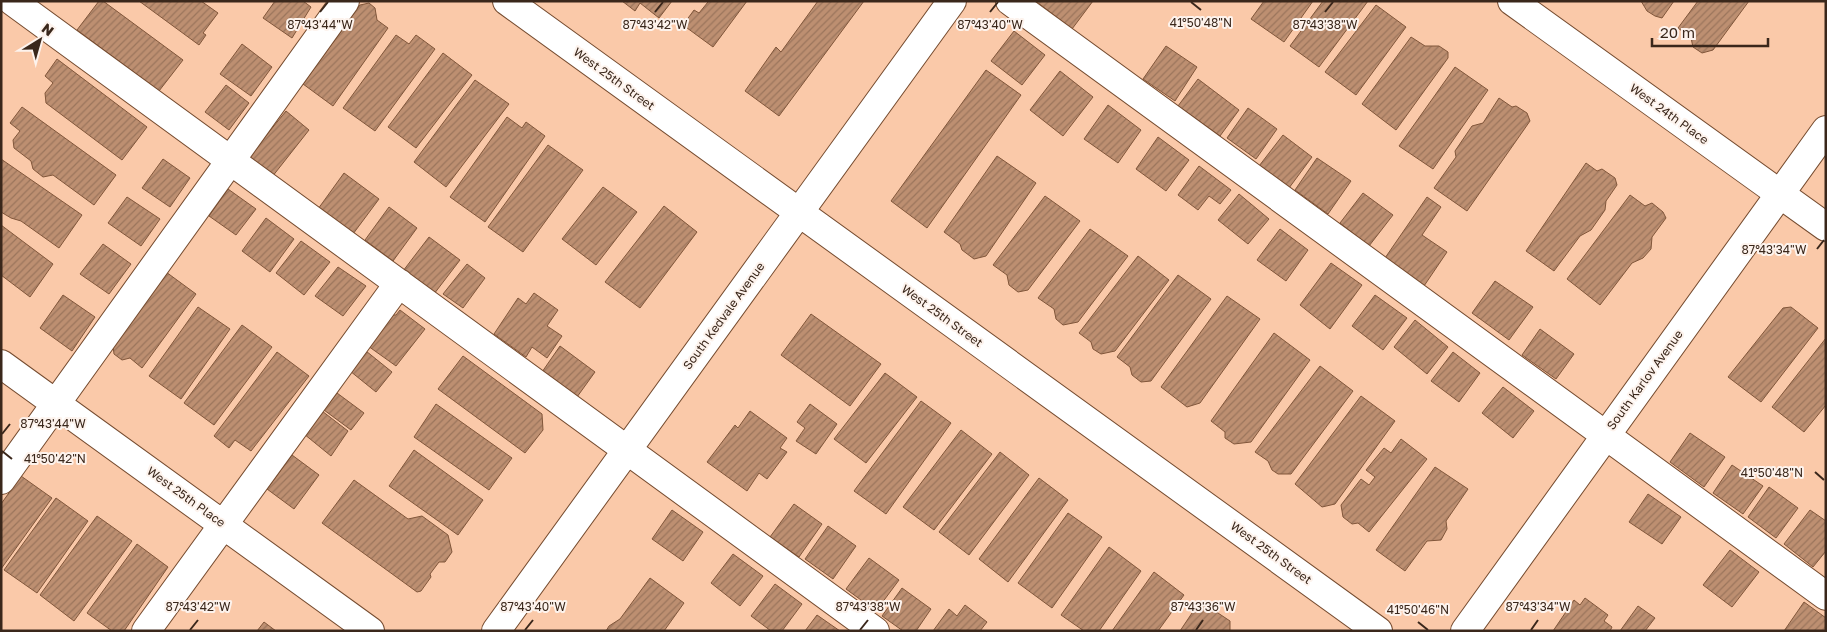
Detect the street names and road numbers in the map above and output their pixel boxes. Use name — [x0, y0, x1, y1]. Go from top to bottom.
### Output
street label: West 25th Street — [571, 44, 658, 113]
street label: West 24th Place — [1627, 80, 1712, 147]
street label: South Kedvale Avenue — [680, 259, 768, 372]
street label: West 25th Street — [899, 281, 986, 350]
street label: South Karlov Avenue — [1603, 327, 1686, 433]
street label: West 25th Place — [144, 463, 228, 530]
street label: West 25th Street — [1228, 518, 1315, 587]

